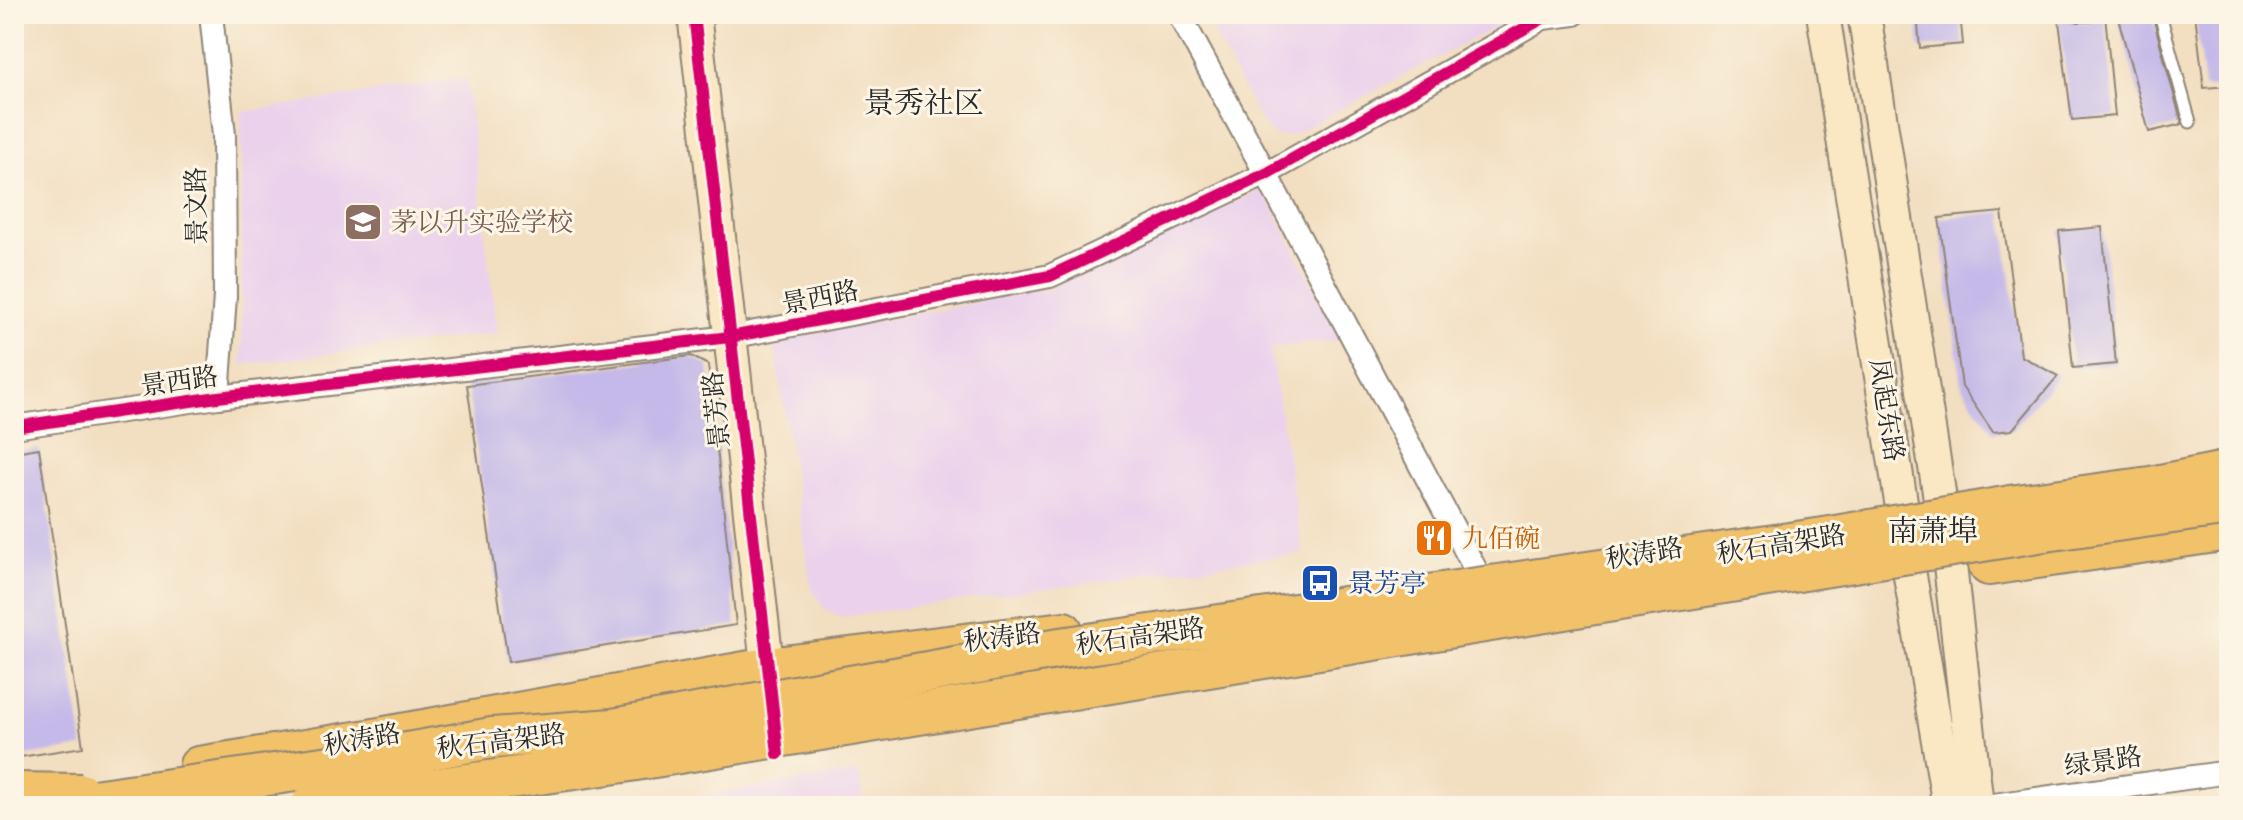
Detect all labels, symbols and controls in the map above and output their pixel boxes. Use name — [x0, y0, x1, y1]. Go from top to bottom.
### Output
district label: 景秀社区 — [864, 83, 984, 122]
street label: 景文路 — [178, 167, 214, 245]
school or university icon: 茅以升实验学校 — [342, 201, 384, 243]
place label: 茅以升实验学校 — [391, 205, 573, 239]
street label: 景西路 — [778, 273, 862, 321]
street label: 凤起东路 — [1862, 356, 1912, 464]
street label: 景西路 — [138, 359, 220, 403]
street label: 景芳路 — [695, 369, 737, 451]
district label: 南萧埠 — [1888, 511, 1978, 550]
restaurant icon: 九佰碗 — [1413, 517, 1455, 559]
street label: 秋石高架路 — [1714, 517, 1848, 571]
place label: 九佰碗 — [1462, 521, 1540, 555]
street label: 秋涛路 — [1603, 530, 1685, 576]
bus stop icon: 景芳亭 — [1299, 562, 1341, 604]
place label: 景芳亭 — [1348, 566, 1426, 600]
street label: 秋石高架路 — [1073, 610, 1207, 662]
street label: 秋涛路 — [961, 615, 1043, 659]
street label: 秋涛路 — [321, 715, 403, 763]
street label: 秋石高架路 — [434, 716, 568, 766]
street label: 绿景路 — [2062, 739, 2144, 783]

